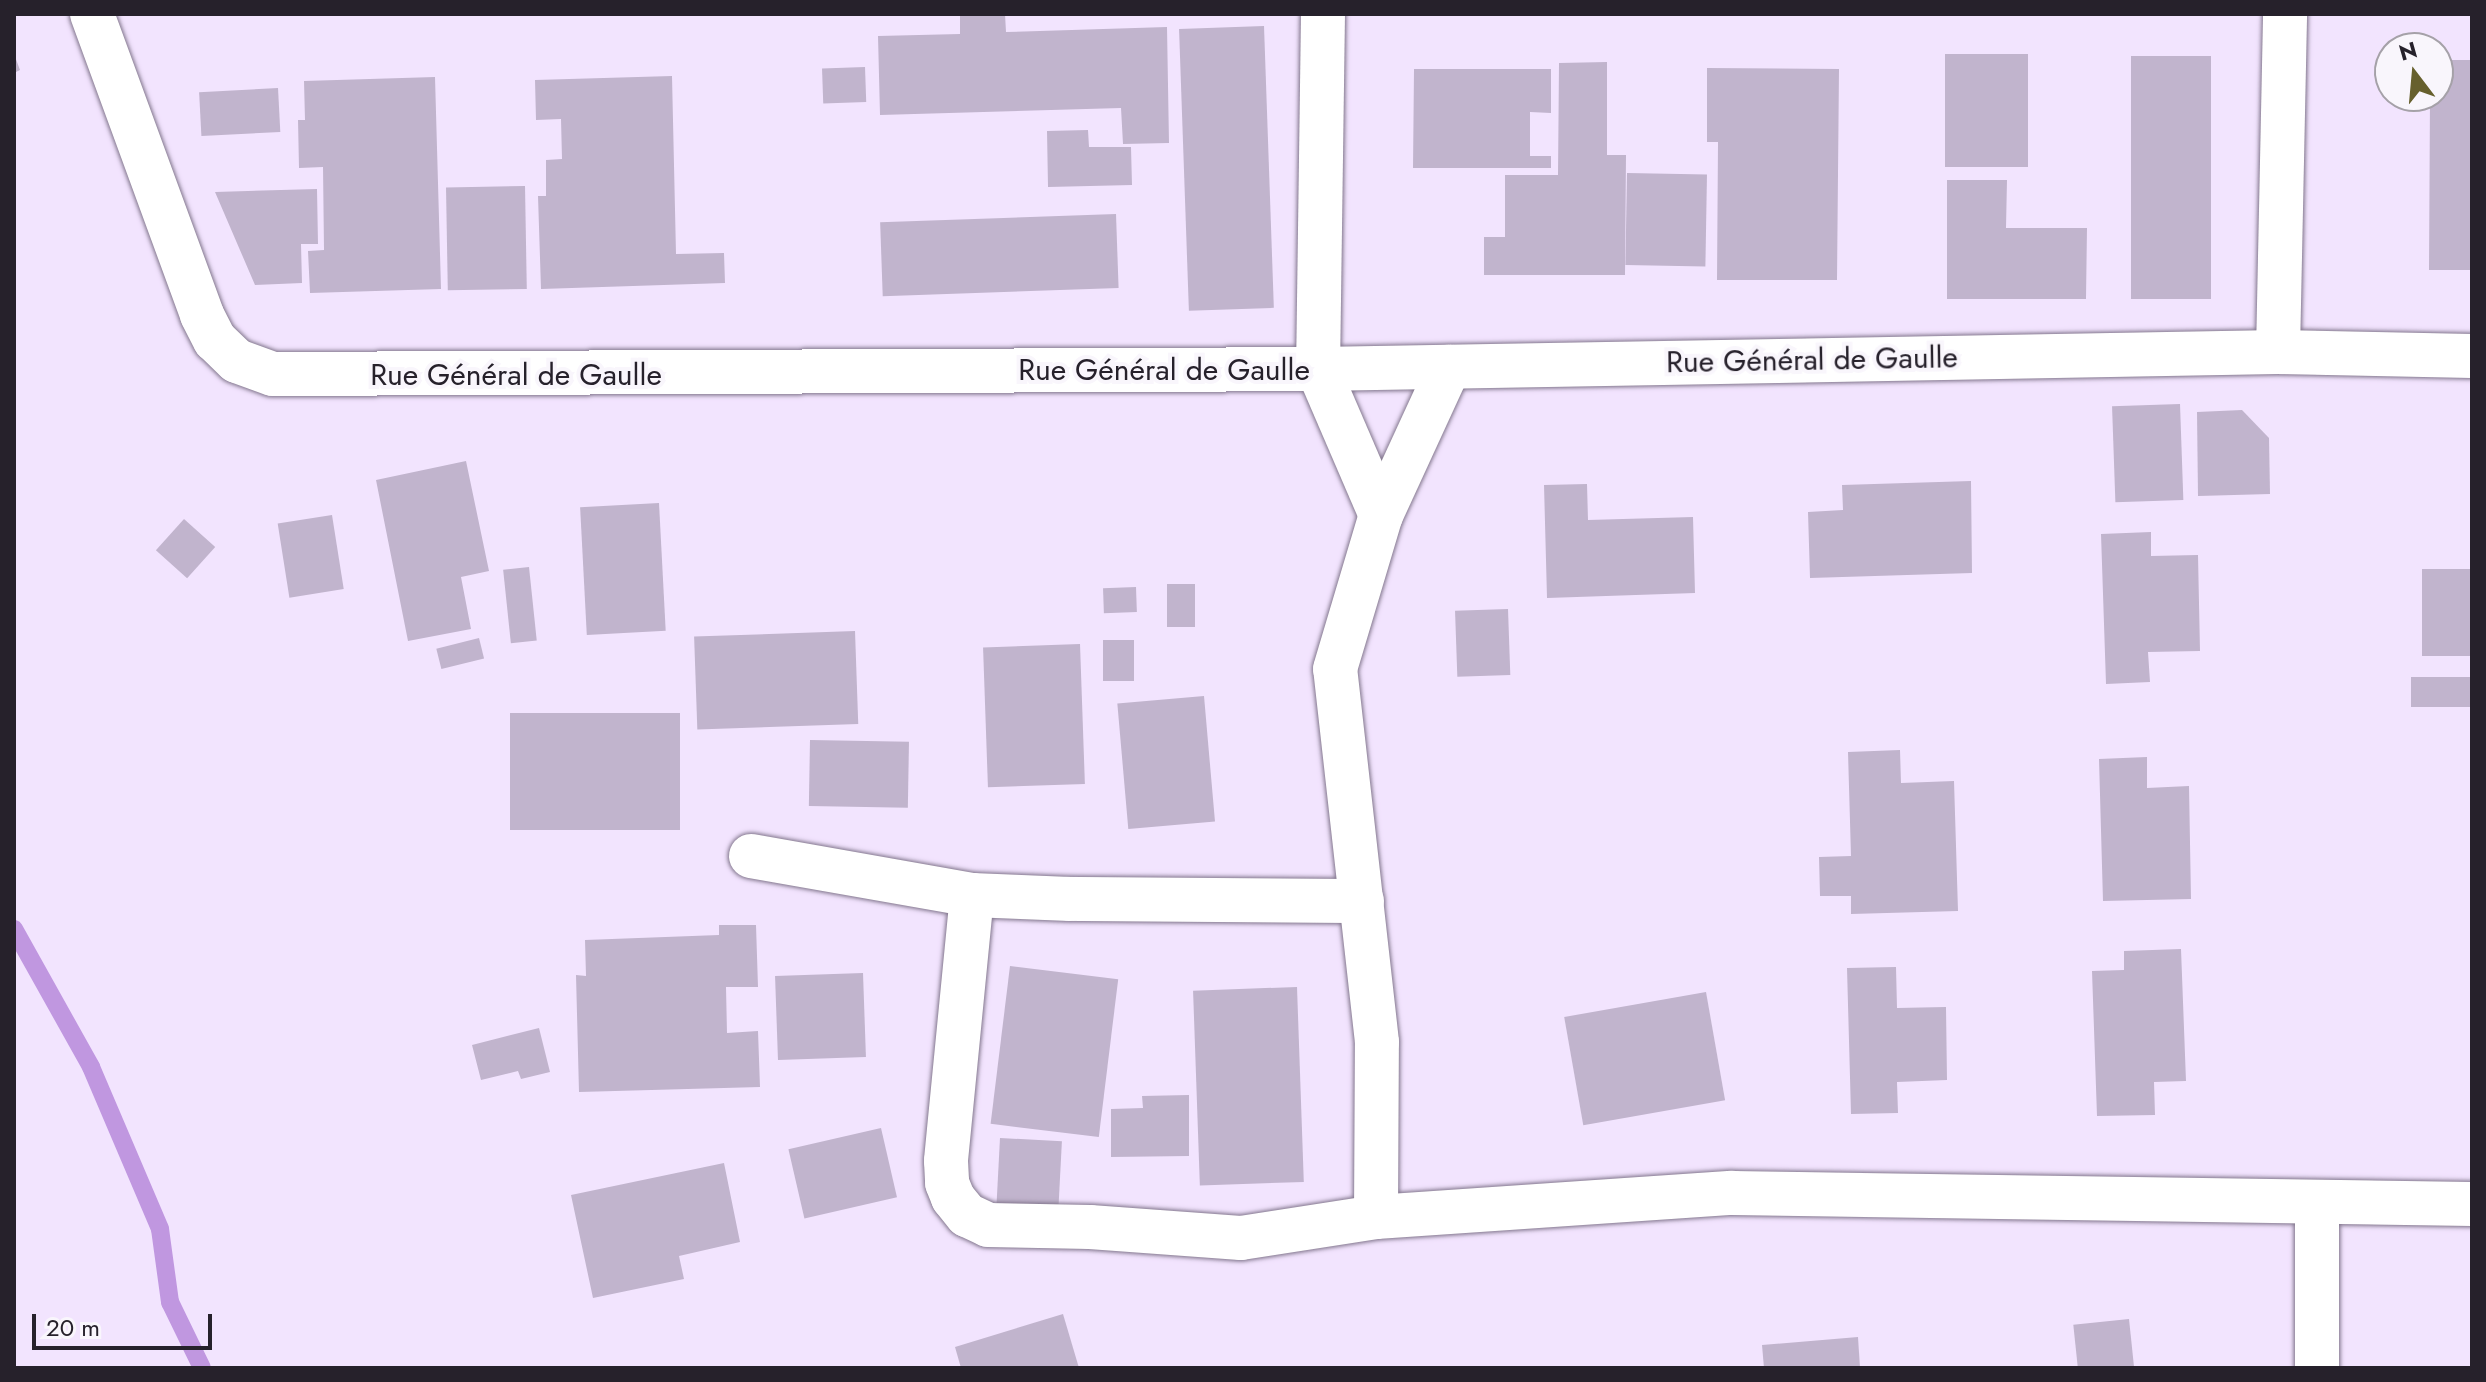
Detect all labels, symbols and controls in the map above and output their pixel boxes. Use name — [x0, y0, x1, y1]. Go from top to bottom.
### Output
north arrow — [2374, 32, 2454, 112]
text: N — [2395, 33, 2421, 69]
street label: Rue Général de Gaulle — [1666, 339, 1958, 381]
street label: Rue Général de Gaulle — [1018, 352, 1310, 388]
street label: Rue Général de Gaulle — [370, 357, 662, 393]
scale bar — [36, 1298, 216, 1348]
text: 20 m — [46, 1310, 100, 1345]

